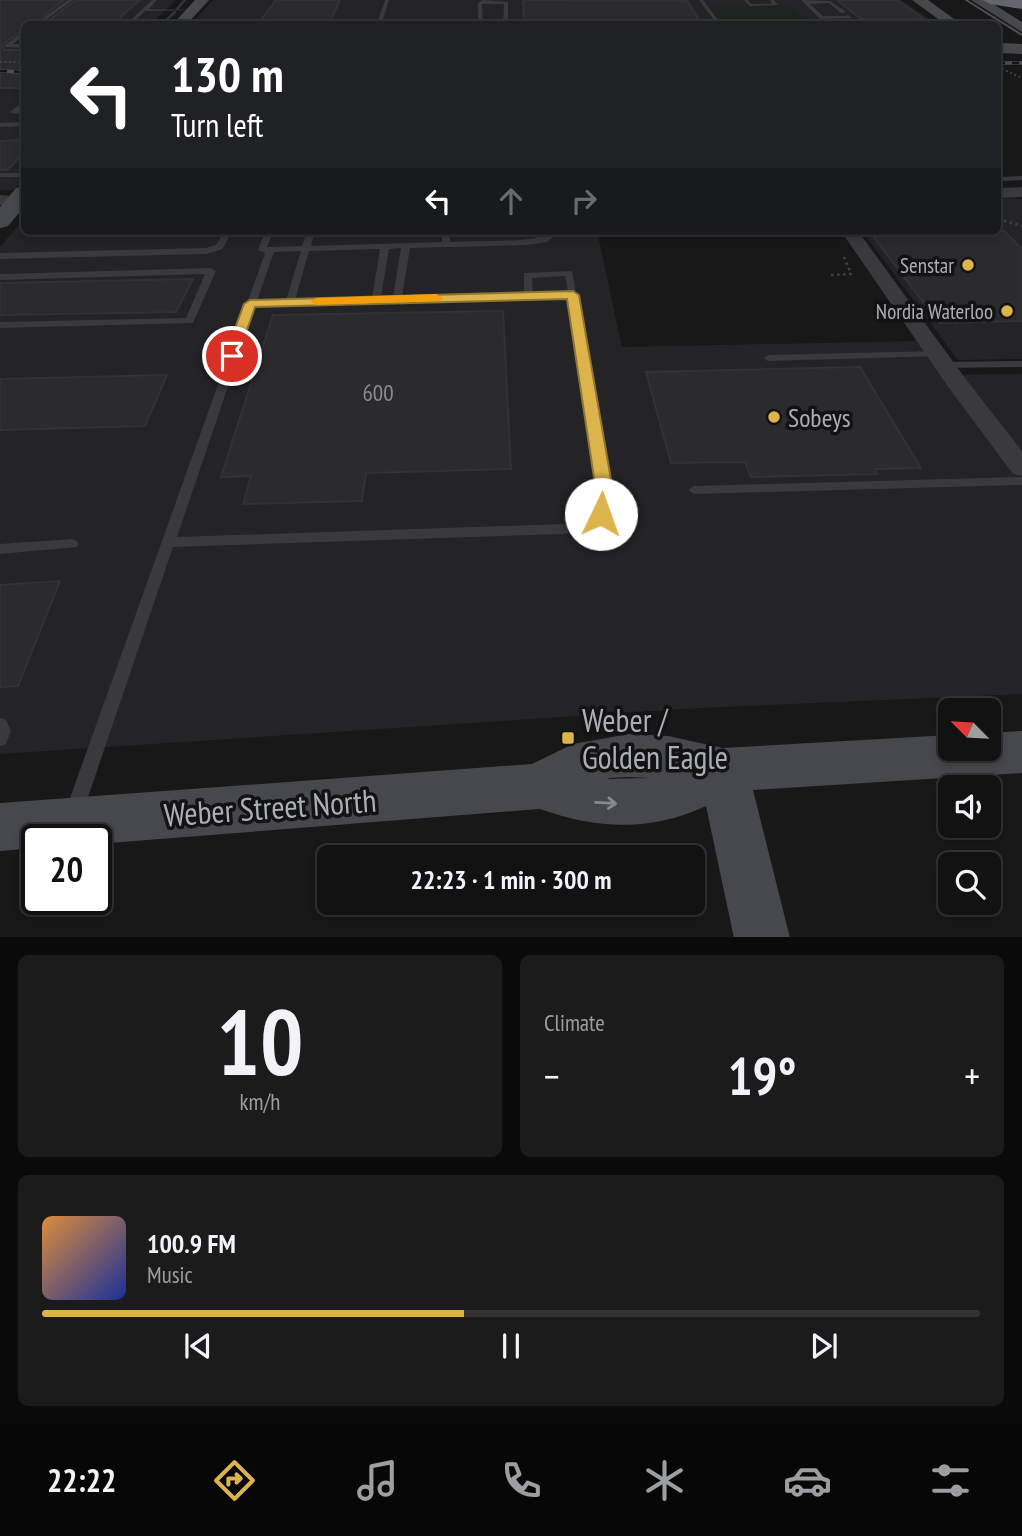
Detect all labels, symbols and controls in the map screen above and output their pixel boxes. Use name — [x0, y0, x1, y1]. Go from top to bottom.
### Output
text: 130 m — [171, 42, 284, 106]
icon: left — [56, 49, 147, 140]
text: Turn left — [171, 104, 263, 146]
icon: left — [419, 182, 457, 220]
icon: ahead — [492, 182, 530, 220]
icon: right — [565, 182, 603, 220]
place label: Senstar — [900, 252, 954, 279]
marker: Senstar — [960, 257, 976, 273]
place label: Nordia Waterloo — [876, 298, 993, 325]
marker: Nordia Waterloo — [999, 303, 1015, 319]
pin — [202, 326, 262, 386]
icon: arrive — [213, 337, 251, 375]
house number: 600 — [362, 378, 394, 407]
place label: Sobeys — [788, 401, 851, 434]
marker: Sobeys — [766, 409, 782, 425]
position arrow — [564, 477, 638, 551]
north arrow — [938, 698, 1001, 761]
map controls — [938, 698, 1001, 915]
place label: Weber / Golden Eagle — [582, 699, 728, 778]
marker: Weber / Golden Eagle — [560, 730, 576, 746]
button: sound — [938, 775, 1001, 838]
street label: Weber Street North — [162, 779, 378, 835]
one-way arrow — [594, 796, 617, 809]
speed limit sign: 20 — [21, 824, 112, 915]
button: search — [938, 852, 1001, 915]
text: 22:23 · 1 min · 300 m — [411, 863, 611, 896]
text: 10 — [217, 982, 304, 1100]
text: Climate — [544, 1008, 605, 1037]
text: 19° — [728, 1042, 796, 1109]
text: − — [544, 1051, 560, 1100]
text: + — [964, 1051, 980, 1100]
text: km/h — [240, 1087, 280, 1116]
text: 100.9 FM — [147, 1227, 236, 1260]
text: Music — [147, 1260, 193, 1289]
icon: previous — [179, 1327, 217, 1365]
icon: pause — [492, 1327, 530, 1365]
icon: next — [805, 1327, 843, 1365]
icon: directions — [210, 1456, 259, 1505]
icon: music — [353, 1456, 402, 1505]
icon: phone — [497, 1456, 546, 1505]
icon: climate — [640, 1456, 689, 1505]
icon: car — [783, 1456, 832, 1505]
icon: filters — [926, 1456, 975, 1505]
text: 22:22 — [47, 1459, 116, 1501]

